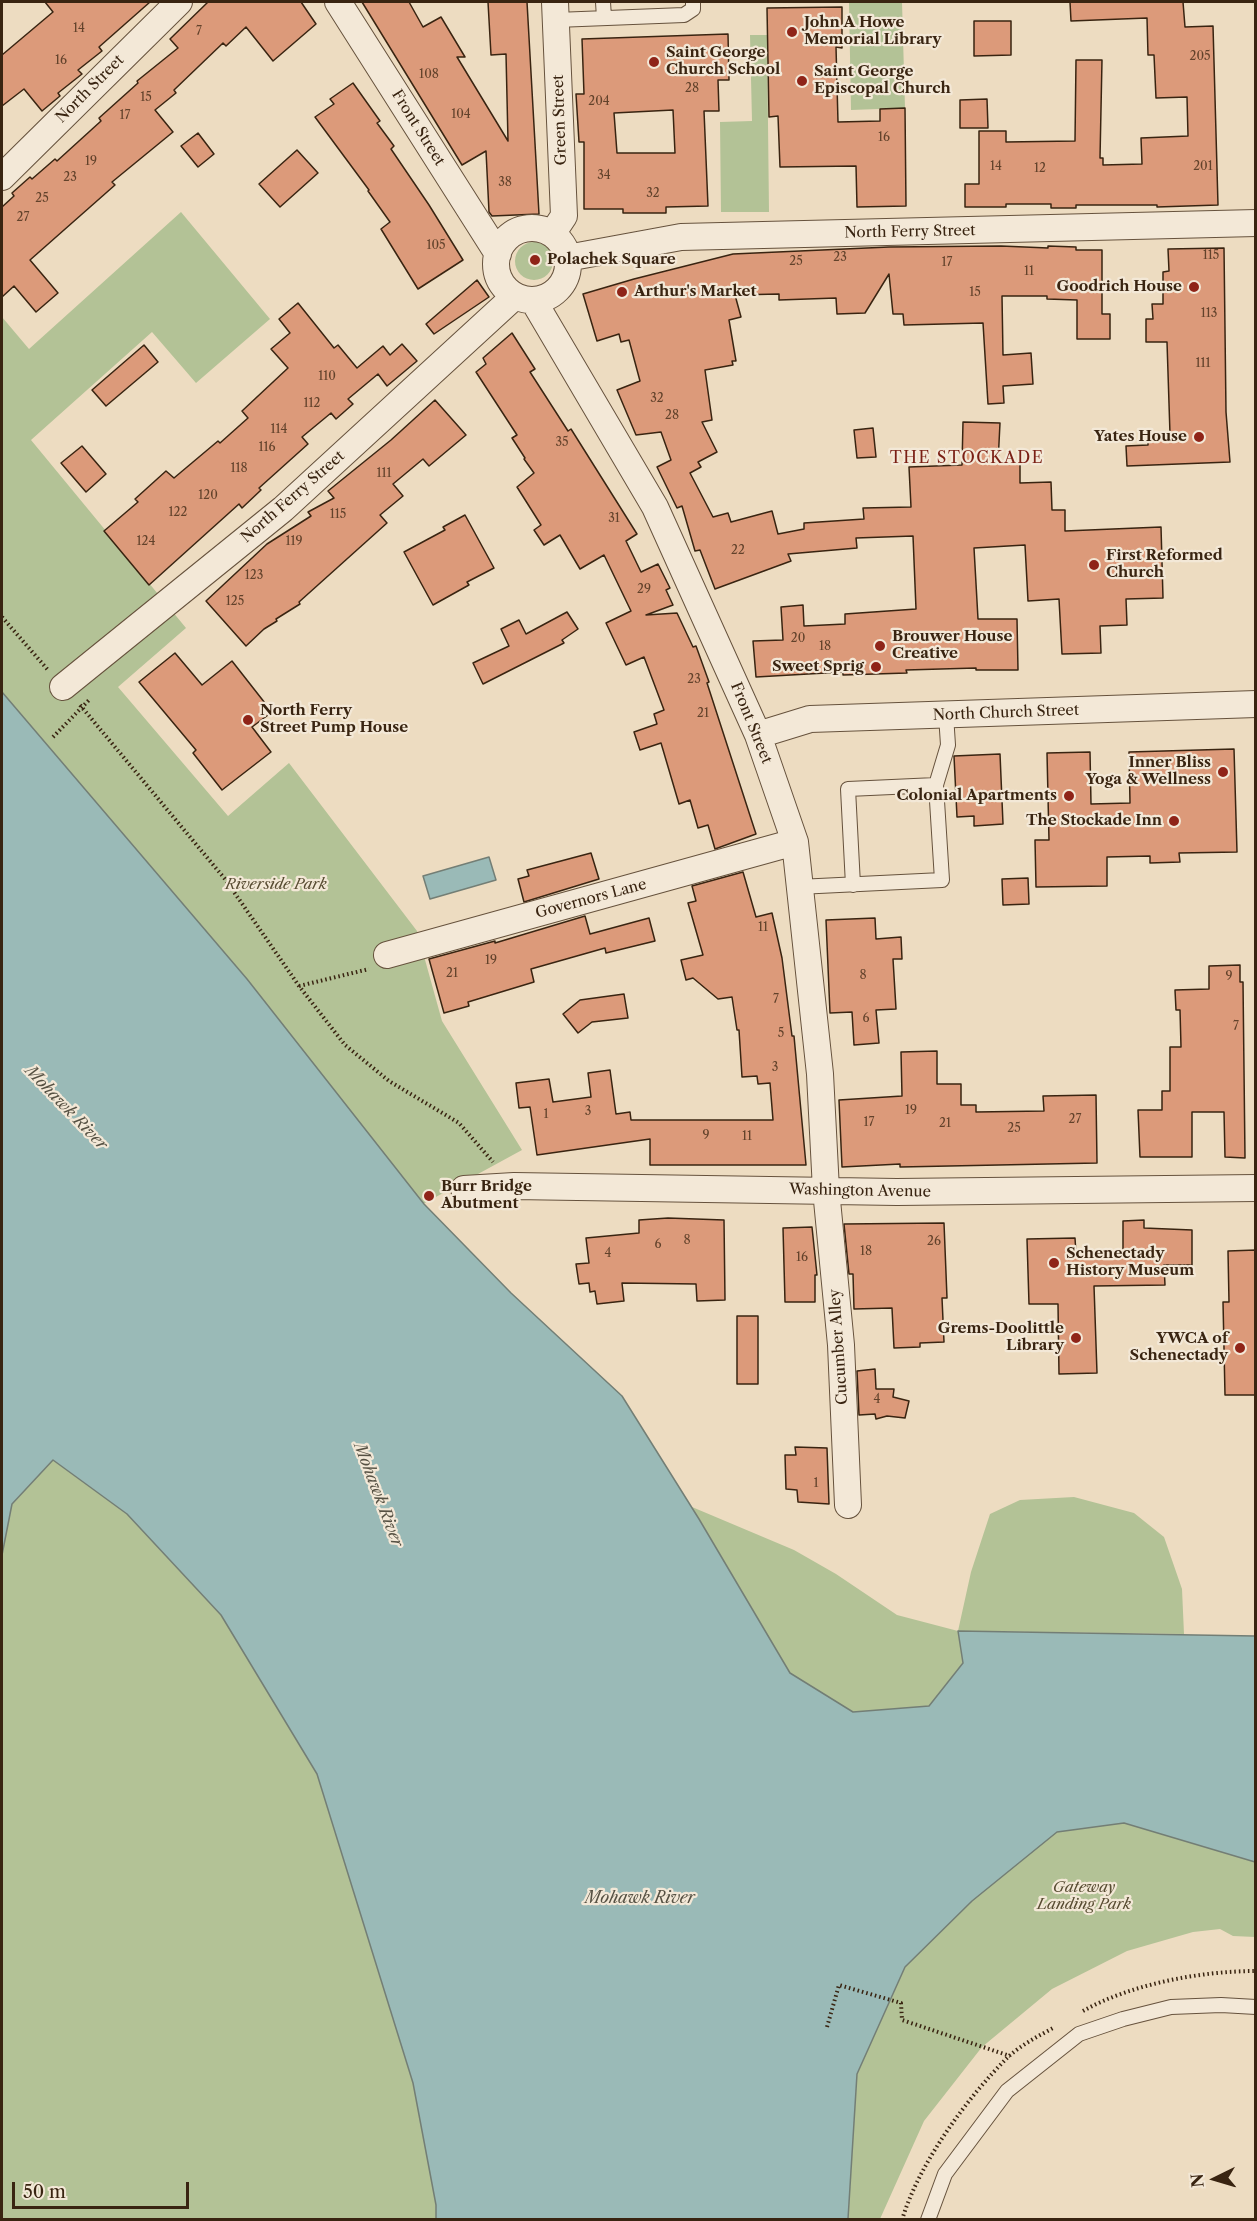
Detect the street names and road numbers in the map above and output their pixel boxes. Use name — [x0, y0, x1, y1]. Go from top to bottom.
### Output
street label: North Street — [52, 51, 128, 127]
street label: Green Street — [549, 74, 571, 166]
street label: Front Street — [388, 87, 448, 169]
street label: North Ferry Street — [844, 222, 976, 242]
street label: North Ferry Street — [238, 447, 348, 547]
street label: Front Street — [727, 680, 775, 766]
street label: North Church Street — [933, 701, 1079, 725]
street label: Governors Lane — [534, 876, 648, 922]
street label: Washington Avenue — [789, 1181, 931, 1201]
street label: Cucumber Alley — [826, 1288, 852, 1406]

